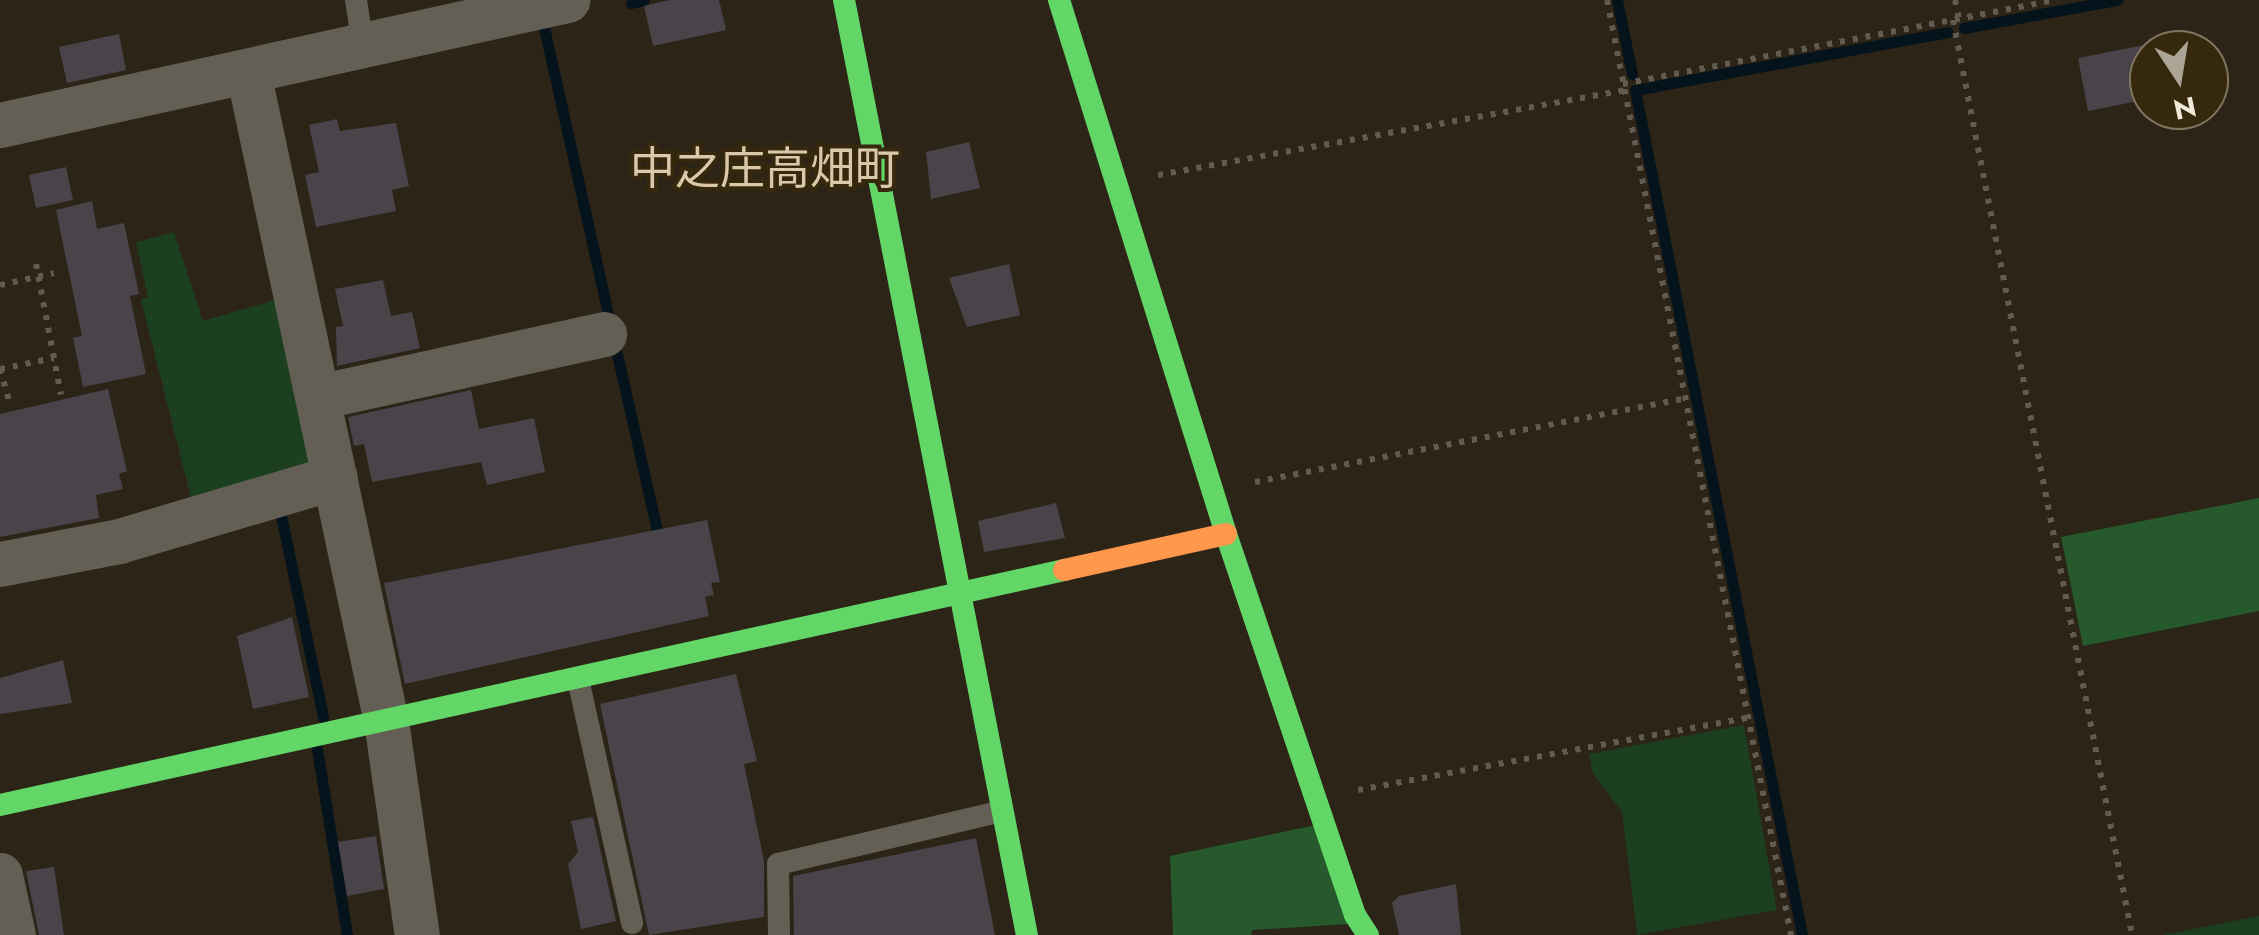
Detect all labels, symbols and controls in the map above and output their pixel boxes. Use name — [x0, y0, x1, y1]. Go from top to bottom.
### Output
north arrow — [2129, 30, 2229, 130]
text: N — [2170, 86, 2200, 130]
district label: 中之庄高畑町 — [630, 142, 900, 196]

